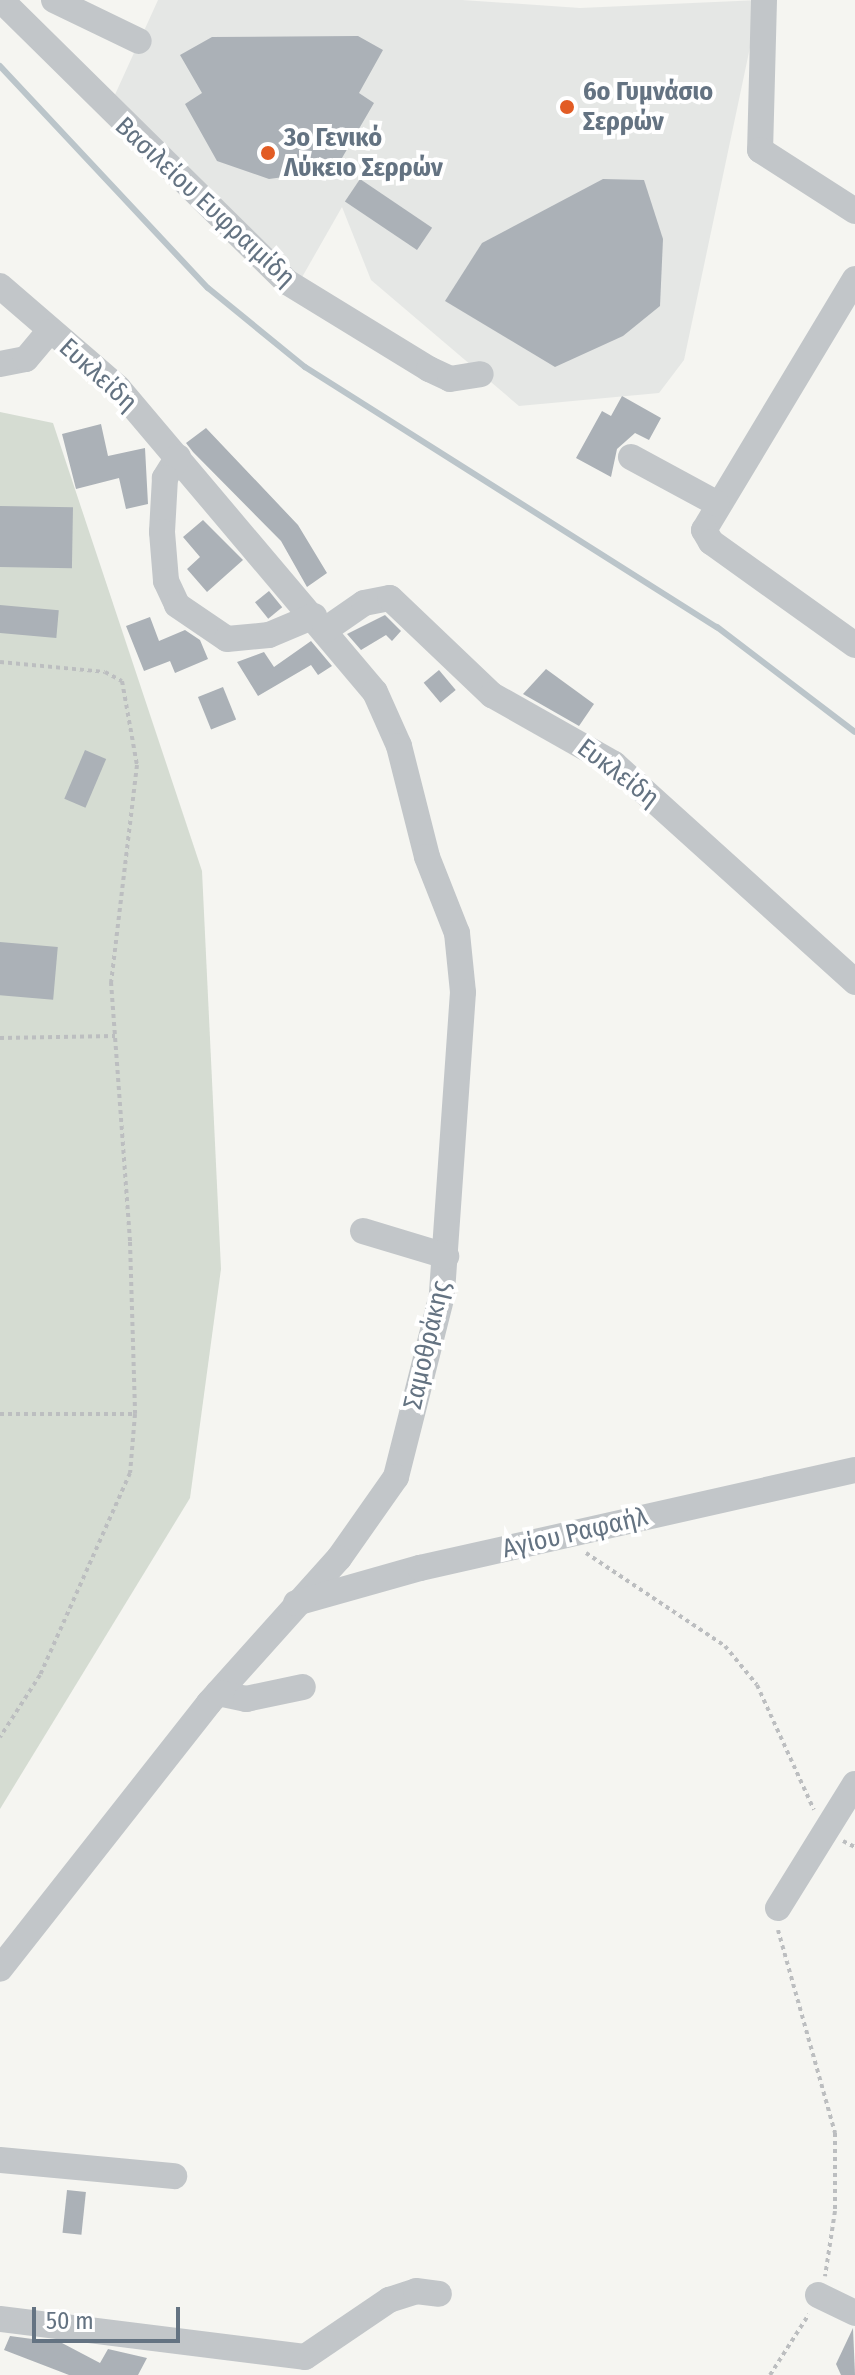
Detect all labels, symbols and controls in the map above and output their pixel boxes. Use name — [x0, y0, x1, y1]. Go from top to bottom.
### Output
place label: 6ο Γυμνάσιο Σερρών — [583, 76, 713, 138]
marker: 6ο Γυμνάσιο Σερρών — [558, 98, 576, 116]
street label: Βασιλείου Ευφραιμίδη — [109, 111, 301, 293]
place label: 3ο Γενικό Λύκειο Σερρών — [284, 122, 443, 184]
marker: 3ο Γενικό Λύκειο Σερρών — [259, 144, 277, 162]
street label: Ευκλείδη — [53, 332, 143, 418]
street label: Ευκλείδη — [571, 732, 665, 814]
street label: Σαμοθράκης — [397, 1278, 457, 1412]
street label: Αγίου Ραφαήλ — [499, 1501, 651, 1565]
scale bar — [36, 2291, 184, 2341]
text: 50 m — [46, 2307, 94, 2335]

